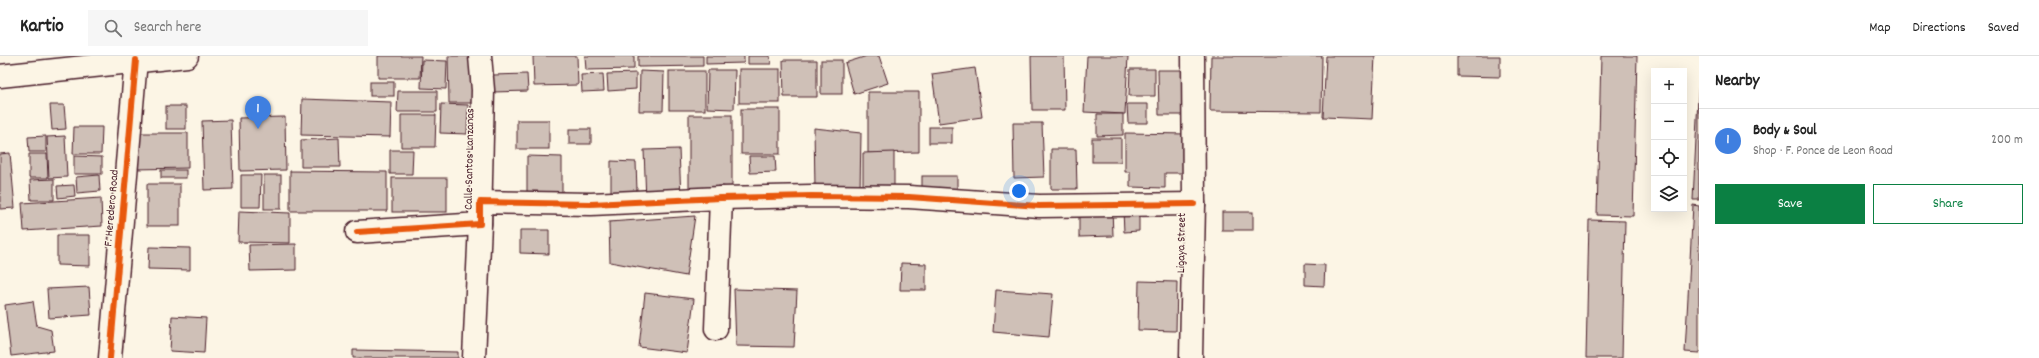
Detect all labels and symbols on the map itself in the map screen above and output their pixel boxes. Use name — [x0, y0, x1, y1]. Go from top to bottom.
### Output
pin: 1 — [245, 96, 271, 129]
street label: Calle Santos Lanzanas — [461, 108, 479, 210]
street label: F. Heredero Road — [100, 169, 124, 247]
your location — [1009, 181, 1029, 201]
street label: Ligaya Street — [1173, 212, 1191, 273]

